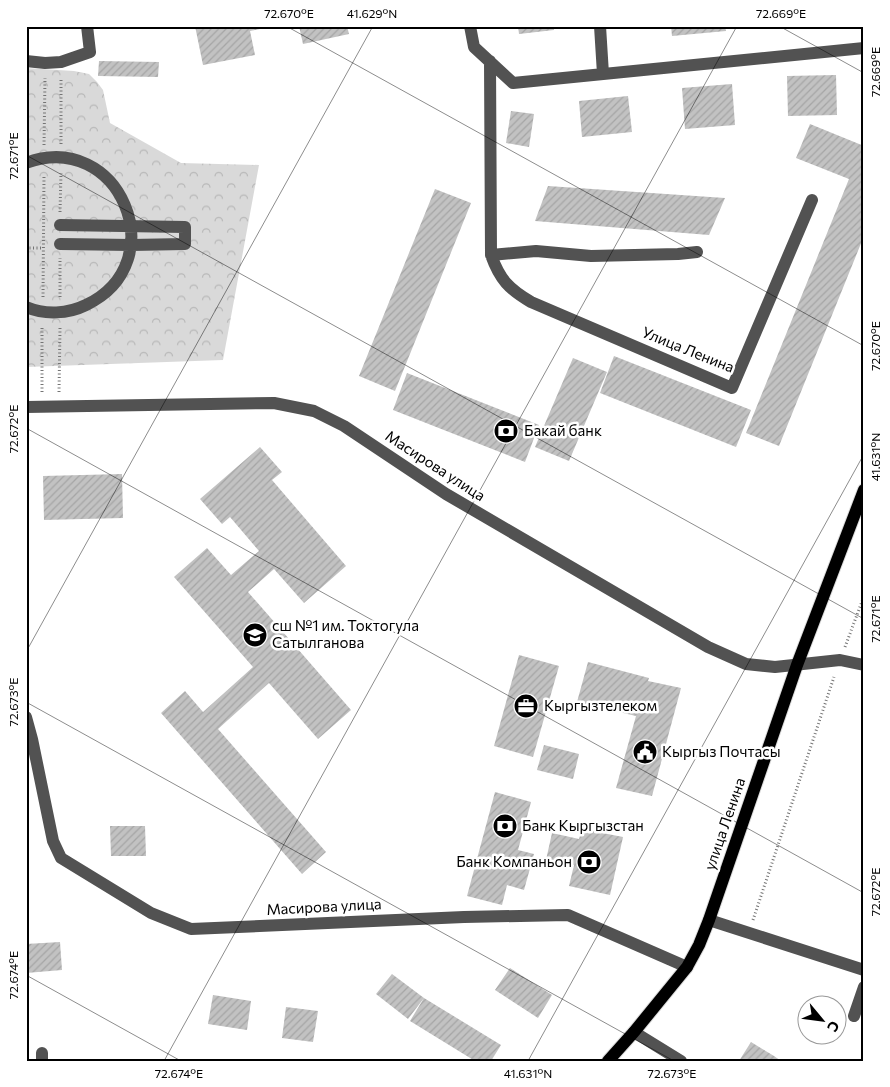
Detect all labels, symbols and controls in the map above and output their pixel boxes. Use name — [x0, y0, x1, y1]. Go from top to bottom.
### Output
text: 72.670°E — [264, 6, 314, 20]
text: 41.629°N — [347, 6, 397, 20]
text: 72.669°E — [756, 6, 806, 20]
text: 72.669°E — [868, 47, 882, 97]
text: 72.671°E — [6, 132, 20, 180]
text: 72.670°E — [868, 321, 882, 371]
street label: Улица Ленина — [640, 322, 737, 376]
text: 72.672°E — [6, 405, 20, 453]
bank icon: Бакай банк — [493, 418, 519, 444]
place label: Бакай банк — [524, 421, 602, 439]
street label: Масирова улица — [382, 426, 489, 504]
text: 41.631°N — [868, 433, 882, 481]
text: 72.671°E — [868, 595, 882, 643]
place label: сш №1 им. Токтогула Сатылганова — [272, 616, 419, 651]
school or university icon: сш №1 им. Токтогула Сатылганова — [242, 622, 268, 648]
text: 72.673°E — [6, 678, 20, 726]
office icon: Кыргызтелеком — [513, 693, 539, 719]
place label: Кыргызтелеком — [544, 696, 657, 714]
public building icon: Кыргыз Почтасы — [632, 739, 658, 765]
place label: Кыргыз Почтасы — [662, 742, 781, 760]
street label: улица Ленина — [700, 775, 748, 872]
bank icon: Банк Кыргызстан — [492, 813, 518, 839]
place label: Банк Кыргызстан — [522, 816, 644, 834]
bank icon: Банк Компаньон — [576, 849, 602, 875]
place label: Банк Компаньон — [456, 852, 572, 870]
text: 72.672°E — [868, 868, 882, 916]
street label: Масирова улица — [266, 894, 382, 918]
text: 72.674°E — [6, 951, 20, 999]
north arrow — [798, 994, 848, 1044]
text: С — [824, 1018, 844, 1035]
text: 72.674°E — [155, 1066, 203, 1080]
text: 41.631°N — [504, 1066, 552, 1080]
text: 72.673°E — [648, 1066, 696, 1080]

